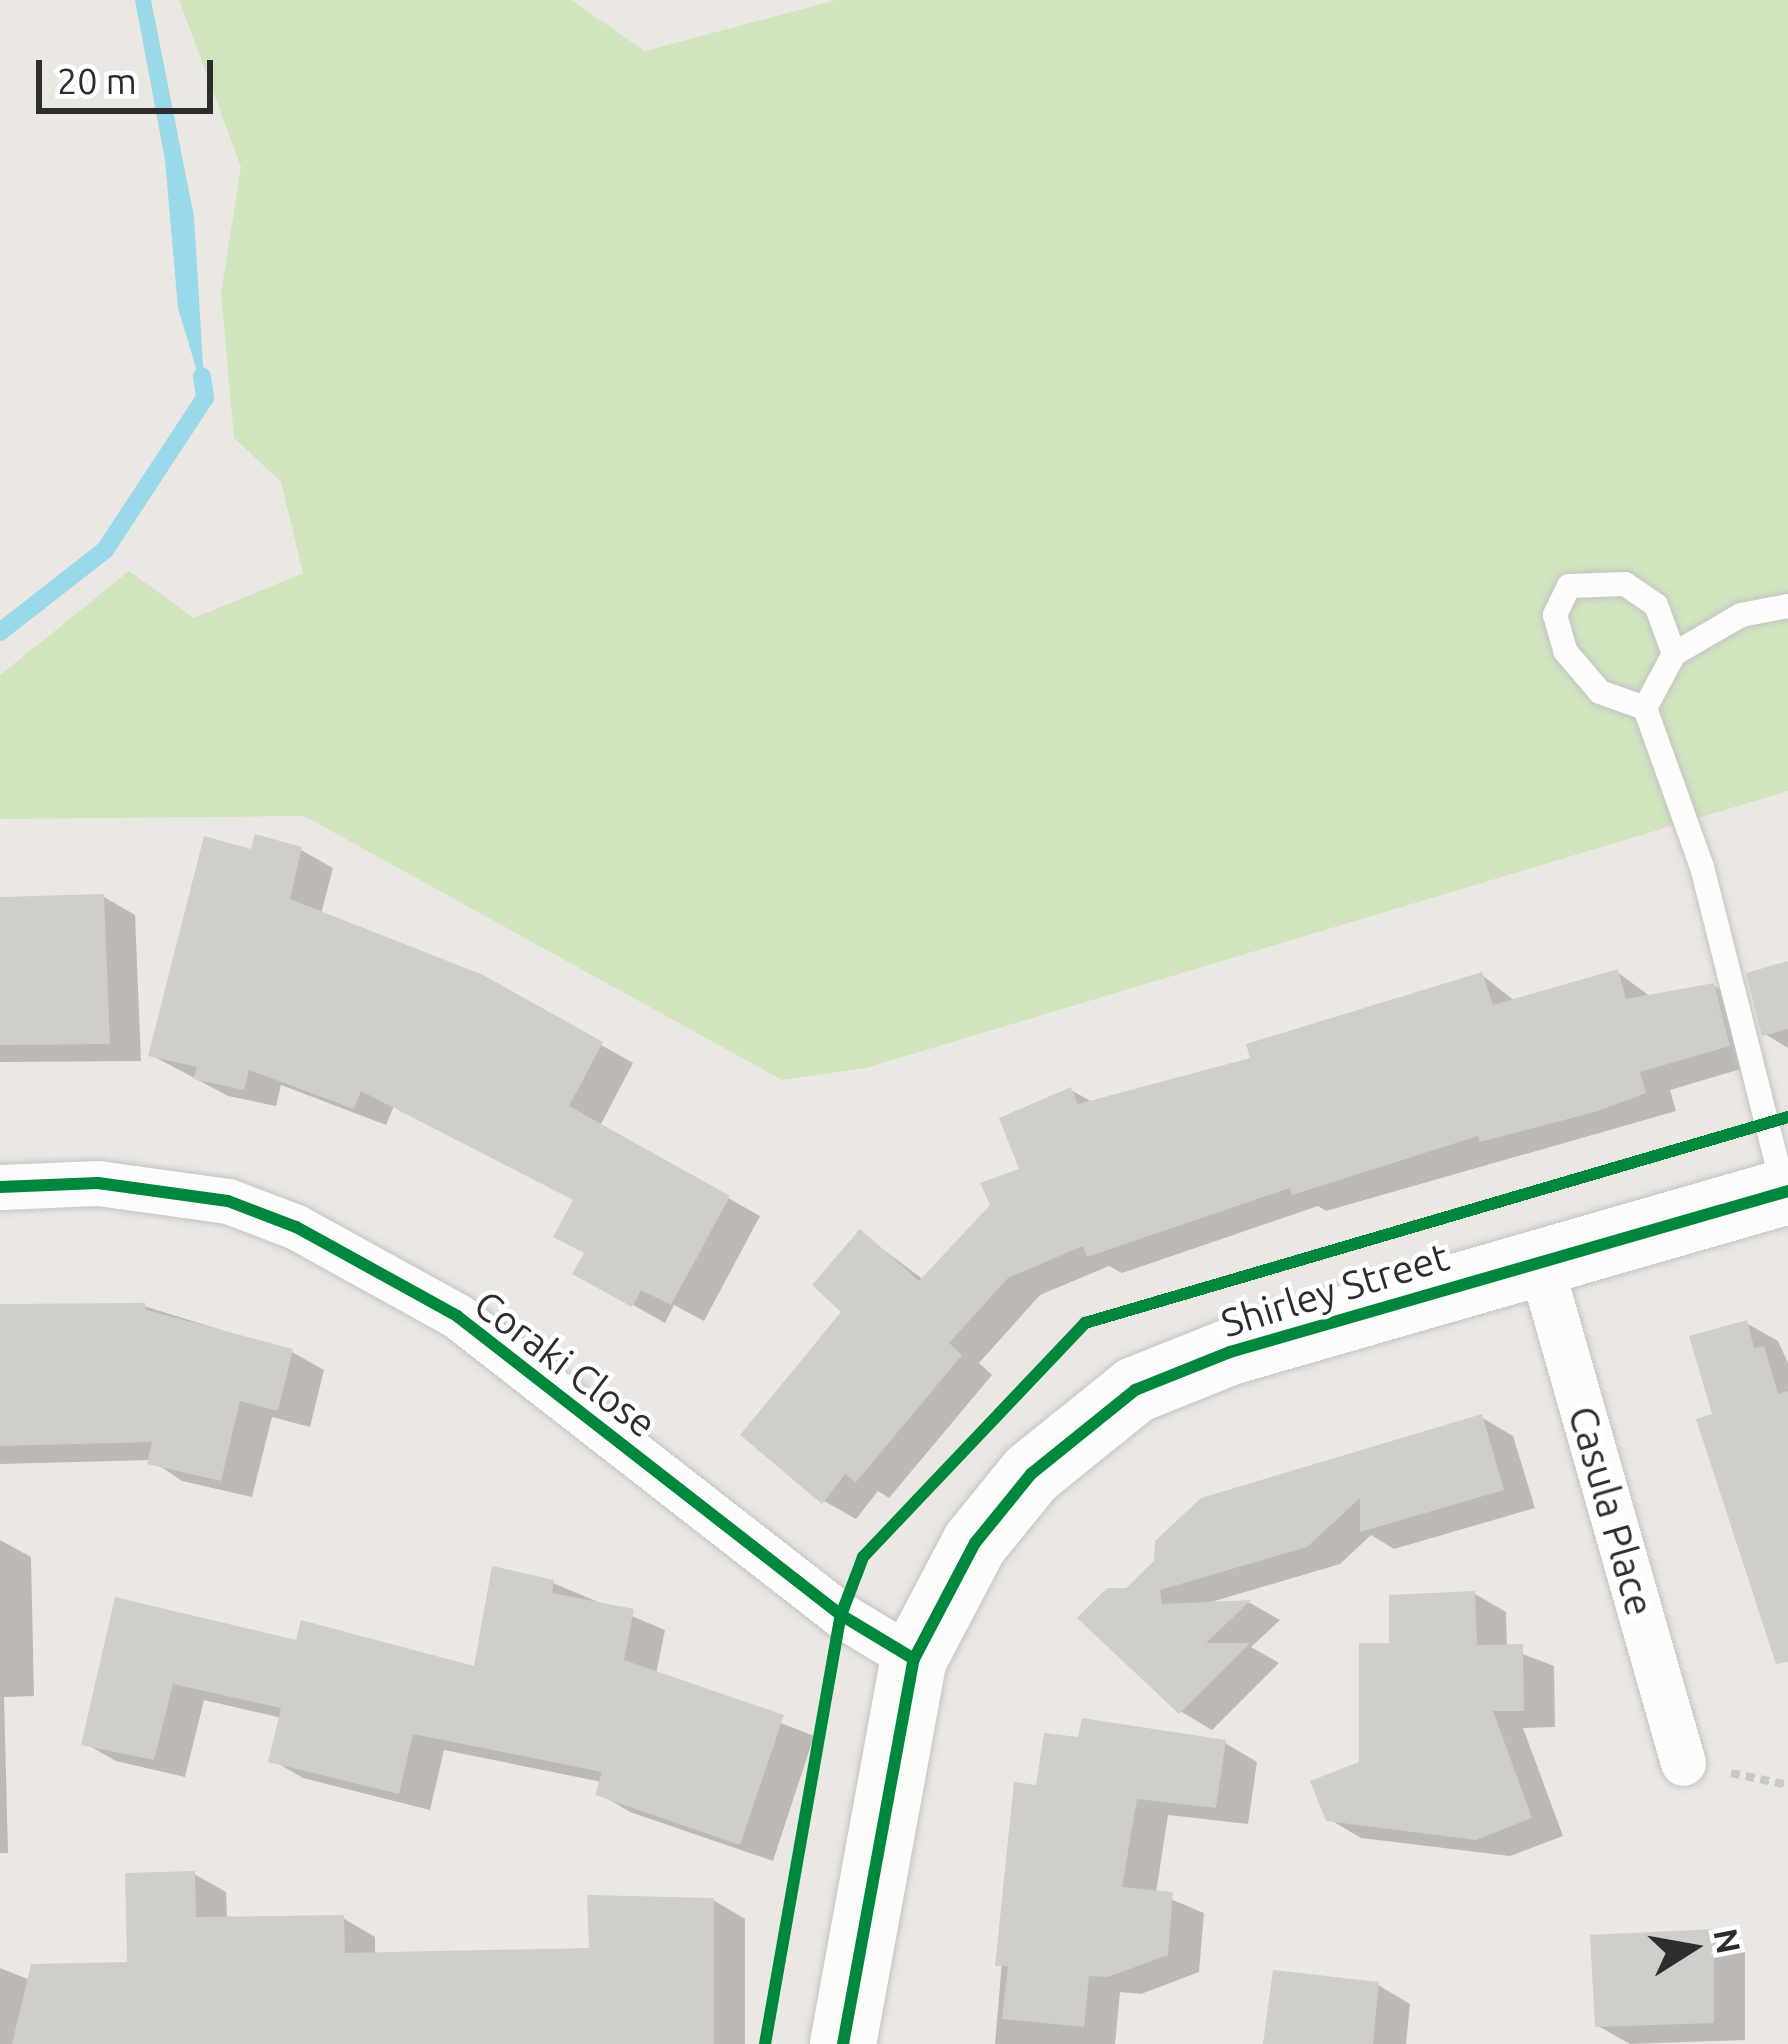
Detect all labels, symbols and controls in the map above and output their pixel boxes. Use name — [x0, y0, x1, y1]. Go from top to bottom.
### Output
scale bar — [42, 36, 219, 110]
text: 20 m — [57, 60, 137, 101]
street label: Shirley Street — [1216, 1233, 1454, 1347]
street label: Coraki Close — [465, 1281, 665, 1447]
street label: Casula Place — [1559, 1401, 1663, 1621]
north arrow — [1632, 1888, 1752, 2008]
text: N — [1707, 1925, 1748, 1957]

